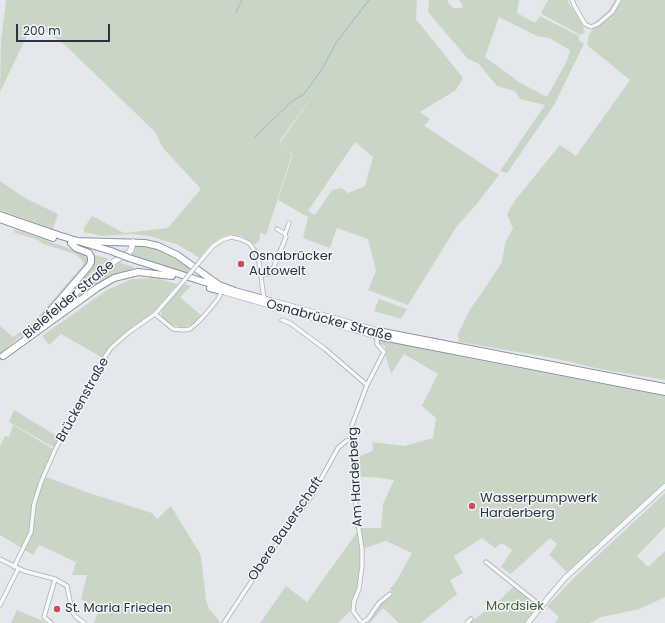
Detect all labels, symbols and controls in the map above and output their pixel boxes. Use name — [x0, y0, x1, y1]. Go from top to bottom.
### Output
scale bar — [18, 16, 112, 42]
text: 200 m — [23, 22, 61, 39]
place label: Osnabrücker Autowelt — [249, 249, 333, 280]
street label: Bielefelder Straße — [20, 257, 118, 343]
marker: Osnabrücker Autowelt — [236, 259, 246, 269]
street label: Osnabrücker Straße — [264, 297, 394, 345]
street label: Brückenstraße — [53, 355, 113, 445]
street label: Am Harderberg — [346, 426, 366, 528]
street label: Obere Bauerschaft — [245, 474, 327, 584]
place label: Wasserpumpwerk Harderberg — [480, 491, 598, 522]
marker: Wasserpumpwerk Harderberg — [467, 501, 477, 511]
park label: Mordsiek — [486, 599, 544, 615]
place label: St. Maria Frieden — [65, 601, 172, 617]
marker: St. Maria Frieden — [52, 604, 62, 614]

